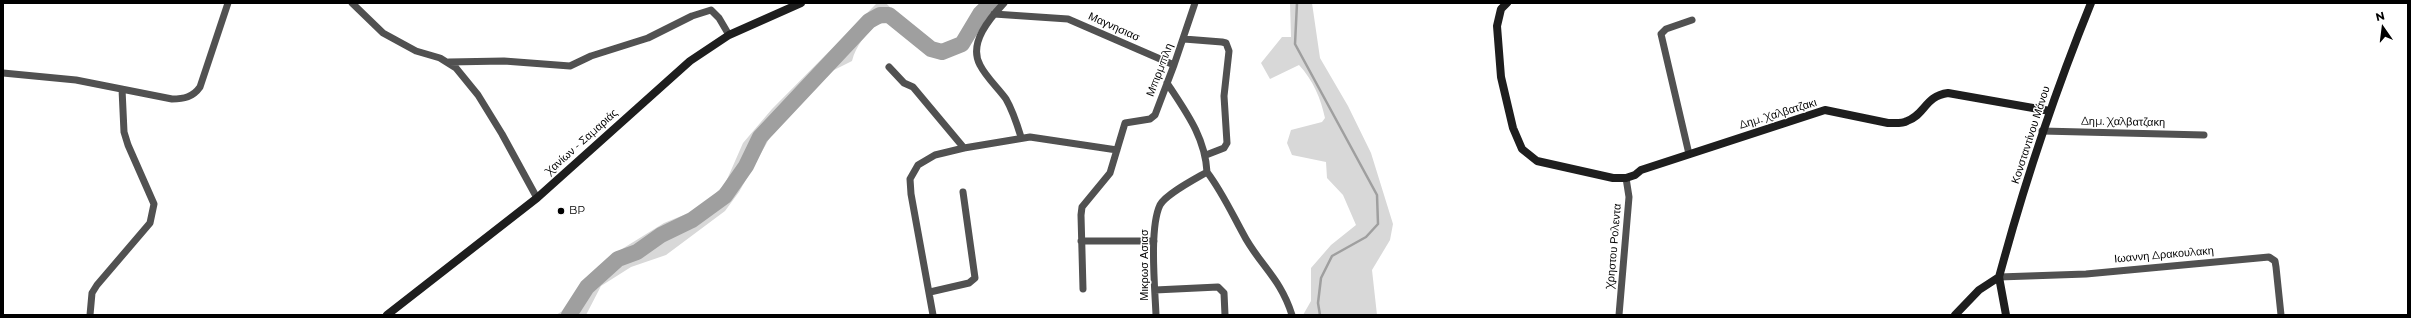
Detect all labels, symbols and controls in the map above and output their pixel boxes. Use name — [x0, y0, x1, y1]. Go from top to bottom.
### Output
north arrow — [2363, 8, 2403, 48]
text: N — [2374, 8, 2386, 24]
street label: Μαγνησιασ — [1086, 10, 1142, 44]
street label: Μπιρμπιλη — [1144, 42, 1176, 98]
street label: Κονσταντίνου Μάνου — [2009, 84, 2053, 186]
street label: Δημ. Χαλβατζακι — [1738, 96, 1818, 132]
street label: Χανίων - Σαμαριάς — [543, 106, 621, 178]
street label: Δημ. Χαλβατζακη — [2081, 115, 2165, 129]
street label: Χρηστου Ρολεντα — [1604, 203, 1624, 289]
place label: BP — [569, 204, 585, 218]
marker: BP — [556, 206, 566, 216]
street label: Μικρωσ Ασιασ — [1138, 229, 1152, 301]
street label: Ιωαννη Δρακουλακη — [2114, 244, 2214, 266]

